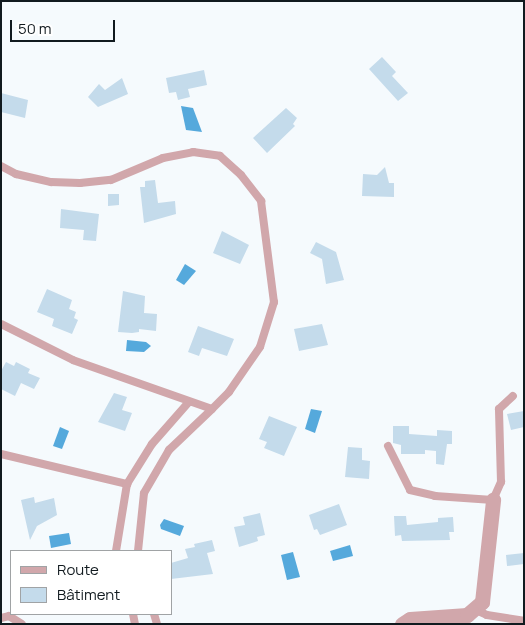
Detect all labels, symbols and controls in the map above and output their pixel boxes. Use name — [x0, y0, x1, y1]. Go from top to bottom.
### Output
scale bar — [12, 10, 118, 42]
text: 50 m — [18, 18, 52, 39]
legend — [10, 550, 172, 615]
text: Route — [57, 559, 99, 580]
text: Bâtiment — [57, 584, 120, 605]

